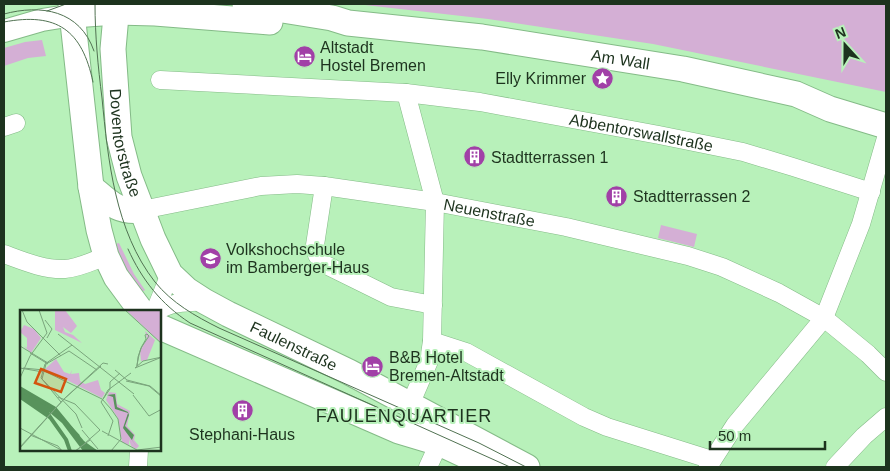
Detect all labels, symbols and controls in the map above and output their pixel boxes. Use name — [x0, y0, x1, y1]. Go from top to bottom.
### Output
north arrow — [820, 20, 870, 70]
text: N — [833, 24, 848, 42]
place label: Altstadt Hostel Bremen — [320, 39, 426, 74]
hotel icon: Altstadt Hostel Bremen — [292, 44, 316, 68]
street label: Am Wall — [590, 47, 651, 73]
place icon: Elly Krimmer — [590, 66, 614, 90]
place label: Elly Krimmer — [495, 70, 587, 87]
street label: Doventorstraße — [107, 88, 144, 199]
street label: Abbentorswallstraße — [568, 111, 715, 155]
building icon: Stadtterrassen 1 — [463, 145, 487, 169]
place label: Stadtterrassen 1 — [491, 149, 609, 166]
building icon: Stadtterrassen 2 — [605, 184, 629, 208]
place label: Stadtterrassen 2 — [633, 188, 751, 205]
street label: Neuenstraße — [442, 196, 536, 230]
place label: Volkshochschule im Bamberger-Haus — [226, 241, 369, 276]
school or university icon: Volkshochschule im Bamberger-Haus — [198, 246, 222, 270]
inset map — [20, 310, 161, 451]
street label: Faulenstraße — [248, 318, 340, 374]
place label: B&B Hotel Bremen-Altstadt — [389, 349, 504, 384]
hotel icon: B&B Hotel Bremen-Altstadt — [361, 354, 385, 378]
building icon: Stephani-Haus — [230, 398, 254, 422]
district label: FAULENQUARTIER — [316, 406, 492, 426]
scale bar — [710, 418, 825, 450]
place label: Stephani-Haus — [189, 426, 295, 443]
text: 50 m — [718, 427, 751, 444]

